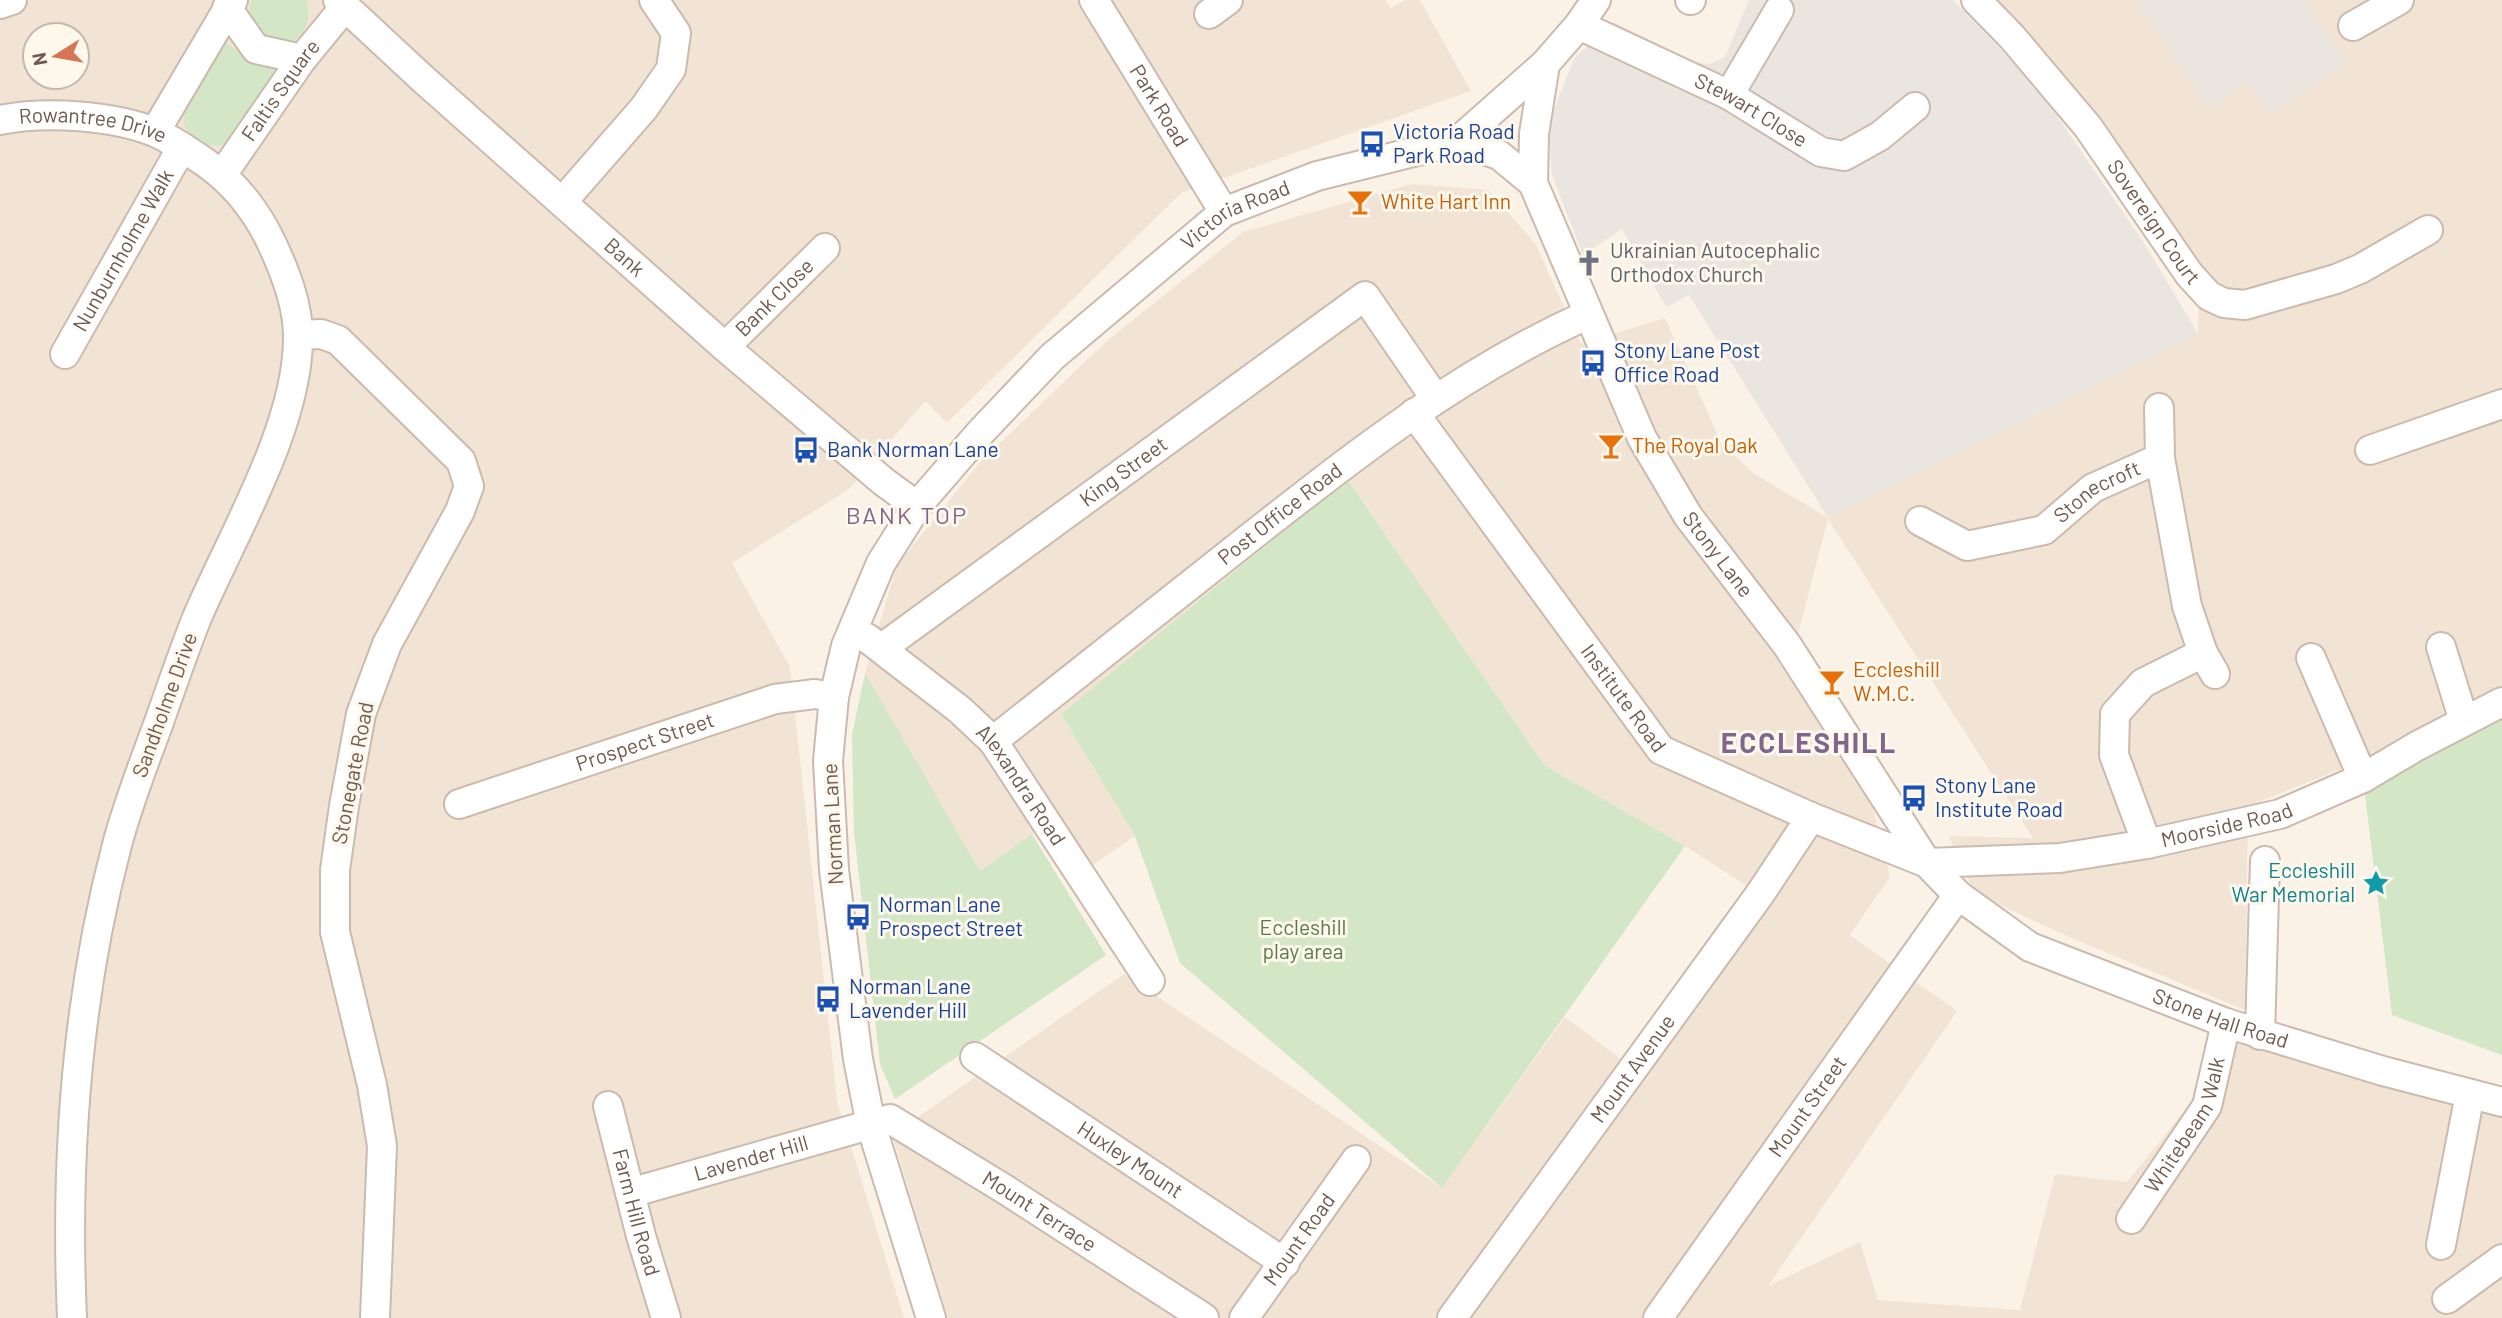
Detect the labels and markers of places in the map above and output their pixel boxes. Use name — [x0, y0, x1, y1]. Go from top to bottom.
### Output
place label: Victoria Road Park Road — [1393, 118, 1515, 167]
bus stop icon: Victoria Road Park Road — [1357, 129, 1387, 159]
bar icon: White Hart Inn — [1345, 187, 1375, 217]
place label: White Hart Inn — [1381, 188, 1511, 213]
place label: Ukrainian Autocephalic Orthodox Church — [1610, 237, 1820, 286]
church icon: Ukrainian Autocephalic Orthodox Church — [1574, 248, 1604, 278]
place label: Stony Lane Post Office Road — [1614, 337, 1761, 386]
bus stop icon: Stony Lane Post Office Road — [1578, 348, 1608, 378]
bar icon: The Royal Oak — [1596, 431, 1626, 461]
place label: The Royal Oak — [1632, 432, 1758, 457]
bus stop icon: Bank Norman Lane — [791, 435, 821, 465]
place label: Bank Norman Lane — [827, 436, 999, 461]
place label: Eccleshill W.M.C. — [1853, 656, 1940, 705]
bar icon: Eccleshill W.M.C. — [1817, 667, 1847, 697]
place label: Stony Lane Institute Road — [1935, 772, 2063, 821]
bus stop icon: Stony Lane Institute Road — [1899, 783, 1929, 813]
place label: Eccleshill War Memorial — [2232, 857, 2355, 906]
place icon: Eccleshill War Memorial — [2361, 868, 2391, 898]
place label: Norman Lane Prospect Street — [879, 891, 1023, 940]
bus stop icon: Norman Lane Prospect Street — [843, 902, 873, 932]
place label: Norman Lane Lavender Hill — [849, 973, 971, 1022]
bus stop icon: Norman Lane Lavender Hill — [813, 984, 843, 1014]

